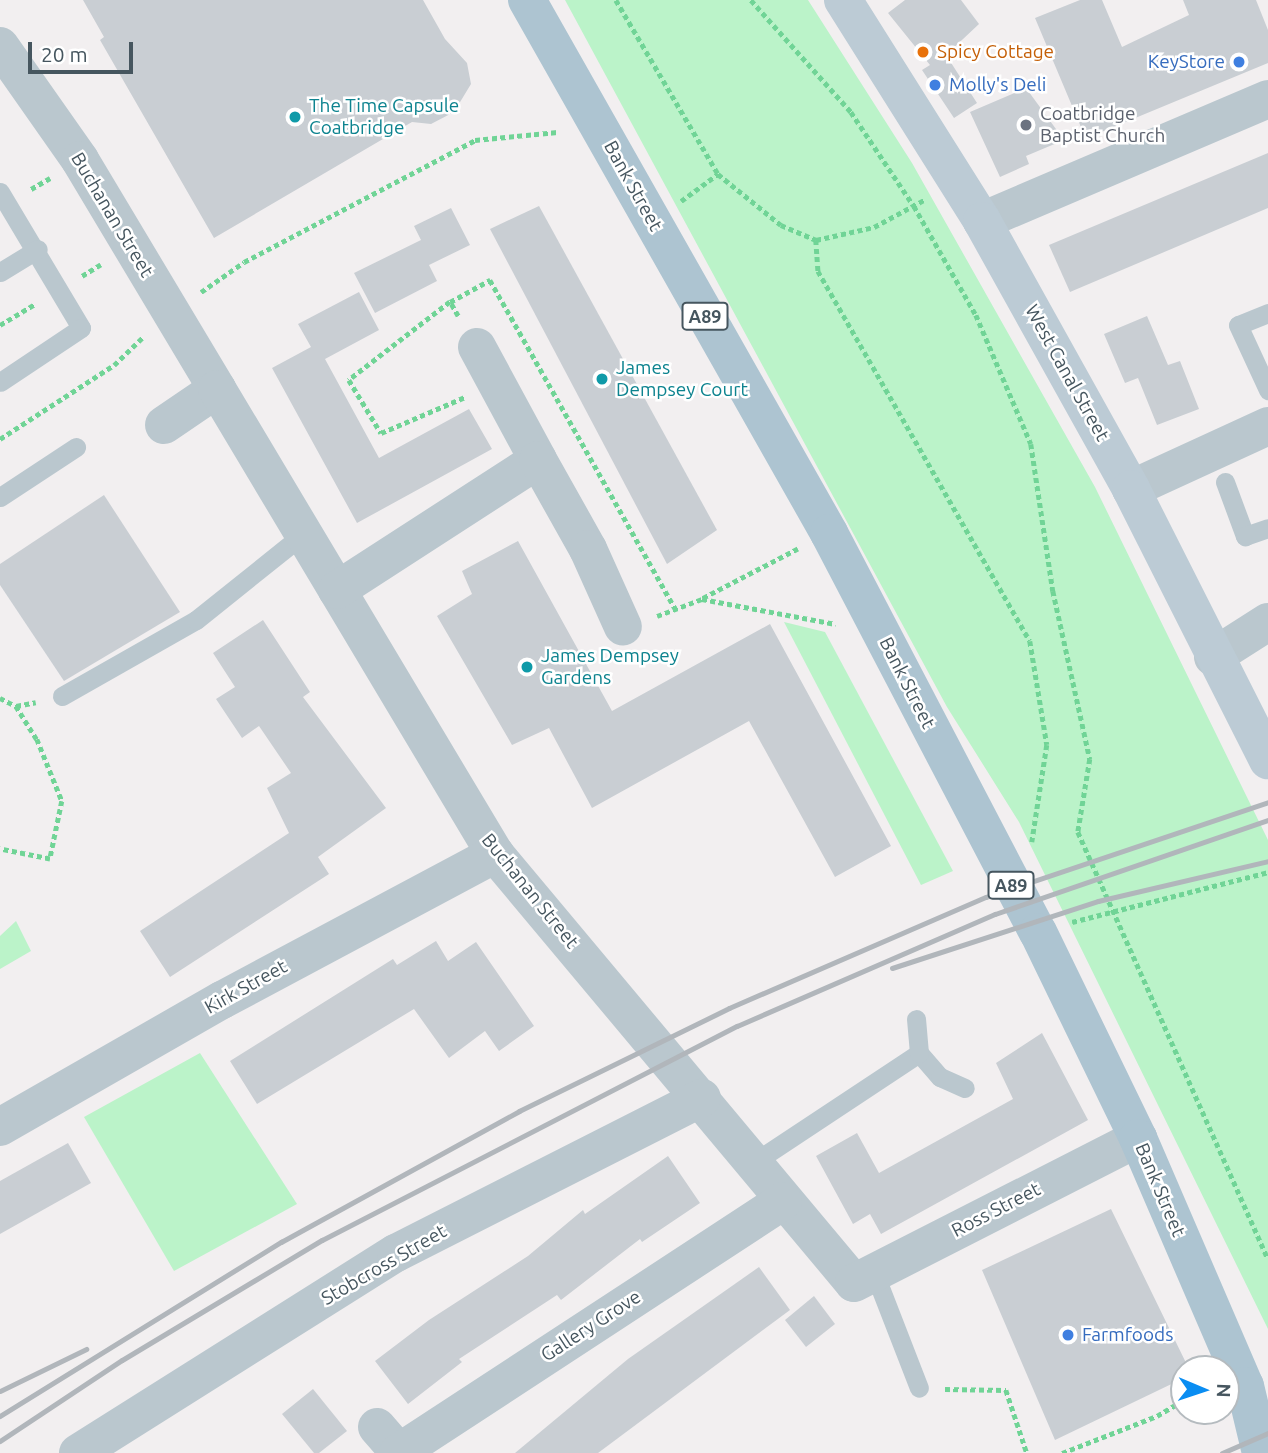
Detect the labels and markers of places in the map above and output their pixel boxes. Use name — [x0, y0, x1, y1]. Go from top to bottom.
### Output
place label: Spicy Cottage — [937, 41, 1054, 63]
marker: Spicy Cottage — [915, 44, 931, 60]
place label: KeyStore — [1148, 51, 1225, 73]
marker: KeyStore — [1231, 54, 1247, 70]
place label: Molly's Deli — [949, 74, 1046, 96]
marker: Molly's Deli — [927, 77, 943, 93]
place label: The Time Capsule Coatbridge — [309, 95, 459, 139]
place label: Coatbridge Baptist Church — [1040, 103, 1165, 147]
marker: The Time Capsule Coatbridge — [287, 109, 303, 125]
marker: Coatbridge Baptist Church — [1018, 117, 1034, 133]
place label: James Dempsey Court — [616, 357, 748, 401]
marker: James Dempsey Court — [594, 371, 610, 387]
place label: James Dempsey Gardens — [541, 645, 679, 689]
marker: James Dempsey Gardens — [519, 659, 535, 675]
place label: Farmfoods — [1082, 1324, 1173, 1346]
marker: Farmfoods — [1060, 1327, 1076, 1343]

